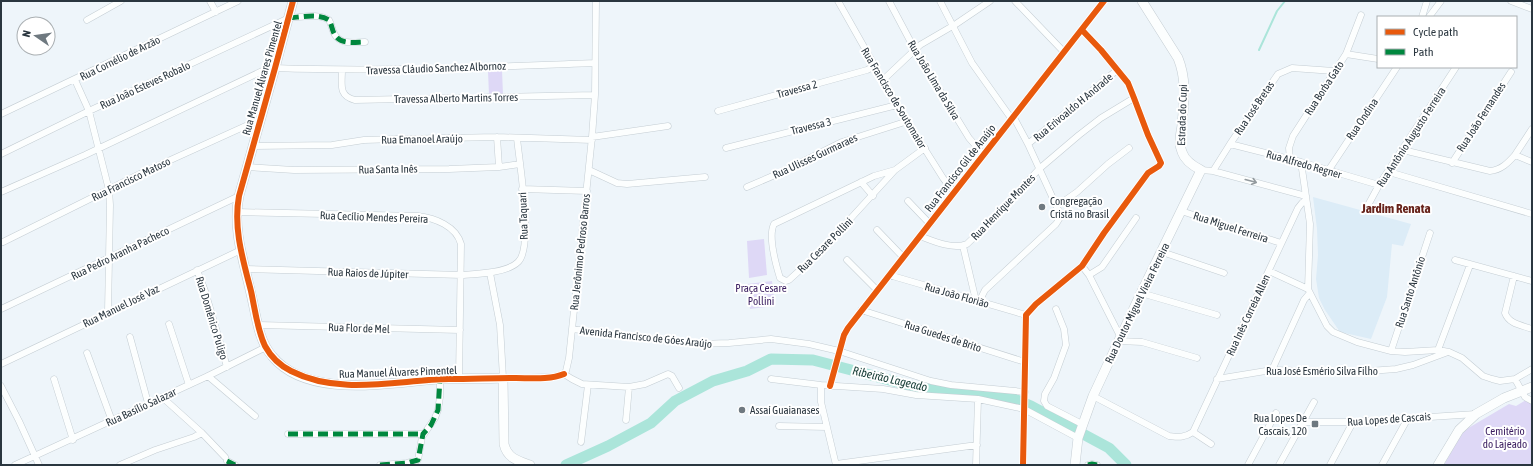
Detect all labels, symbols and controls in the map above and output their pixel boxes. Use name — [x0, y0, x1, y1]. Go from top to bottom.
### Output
north arrow — [16, 16, 56, 56]
legend — [1377, 16, 1517, 68]
street label: Rua Manuel Álvares Pimentel — [240, 19, 284, 136]
text: Cycle path — [1413, 25, 1458, 39]
text: N — [20, 29, 33, 38]
street label: Rua Cornélio de Arzão — [78, 33, 162, 83]
street label: Rua João Lima da Silva — [906, 38, 962, 122]
street label: Rua Francisco de Soutomaior — [859, 45, 929, 151]
text: Path — [1413, 45, 1434, 59]
street label: Rua João Esteves Robalo — [98, 59, 192, 111]
street label: Rua Borba Gato — [1302, 59, 1346, 117]
street label: Travessa Cláudio Sanchez Albornoz — [366, 60, 506, 76]
street label: Rua Erivoaldo H Andrade — [1031, 70, 1115, 144]
street label: Travessa 2 — [776, 78, 818, 100]
street label: Rua José Bretas — [1232, 79, 1276, 137]
street label: Rua João Fernandes — [1454, 80, 1508, 154]
street label: Estrada do Cupi — [1175, 84, 1189, 146]
street label: Rua Antônio Augusto Ferreira — [1374, 85, 1448, 189]
street label: Travessa Alberto Martins Torres — [394, 91, 518, 105]
street label: Rua Ondina — [1344, 96, 1380, 142]
street label: Travessa 3 — [790, 115, 832, 137]
street label: Rua Francisco Gil de Araújo — [922, 122, 998, 214]
street label: Rua Ulisses Gurmaraes — [771, 131, 859, 181]
street label: Rua Emanoel Araújo — [381, 132, 463, 146]
street label: Rua Alfredo Regner — [1265, 148, 1344, 181]
street label: Rua Francisco Matoso — [90, 155, 172, 203]
street label: Rua Santa Inês — [358, 162, 418, 176]
street label: Rua Henrique Montes — [969, 172, 1038, 242]
one-way arrow — [1244, 178, 1257, 185]
street label: Rua Taquari — [516, 192, 530, 240]
street label: Rua Jerônimo Pedroso Barros — [568, 193, 592, 311]
place label: Congregação Cristã no Brasil — [1050, 195, 1109, 220]
district label: Jardim Renata — [1361, 201, 1430, 216]
marker: Congregação Cristã no Brasil — [1037, 202, 1047, 212]
street label: Rua Cecílio Mendes Pereira — [320, 209, 428, 225]
street label: Rua Miguel Ferreira — [1192, 209, 1270, 245]
street label: Rua Cesare Pollini — [795, 215, 855, 275]
street label: Rua Pedro Aranha Pacheco — [69, 224, 171, 282]
street label: Rua Doutor Miguel Vieira Ferreira — [1102, 241, 1172, 365]
street label: Rua Santo Antônio — [1393, 255, 1427, 329]
street label: Rua Raios de Júpiter — [327, 266, 409, 280]
street label: Rua Inês Correia Allen — [1224, 273, 1272, 357]
street label: Rua Domênico Puligo — [194, 275, 230, 361]
street label: Rua João Florião — [923, 280, 991, 310]
street label: Rua Manuel José Vaz — [81, 282, 161, 330]
park label: Praça Cesare Pollini — [735, 282, 787, 307]
street label: Rua Guedes de Brito — [903, 318, 983, 354]
street label: Rua Flor de Mel — [328, 321, 390, 335]
street label: Avenida Francisco de Góes Araújo — [579, 324, 713, 350]
street label: Rua Manuel Álvares Pimentel — [339, 364, 457, 380]
water label: Ribeirão Lageado — [851, 364, 929, 395]
street label: Rua José Esmério Silva Filho — [1266, 365, 1378, 377]
street label: Rua Basílio Salazar — [104, 385, 179, 429]
place label: Assaí Guaianases — [750, 404, 820, 416]
marker: Assaí Guaianases — [737, 405, 747, 415]
street label: Rua Lopes de Cascais — [1347, 410, 1431, 428]
place label: Rua Lopes De Cascais, 120 — [1253, 412, 1307, 437]
marker: Rua Lopes De Cascais, 120 — [1310, 419, 1320, 429]
park label: Cemitério do Lajeado — [1483, 425, 1527, 450]

